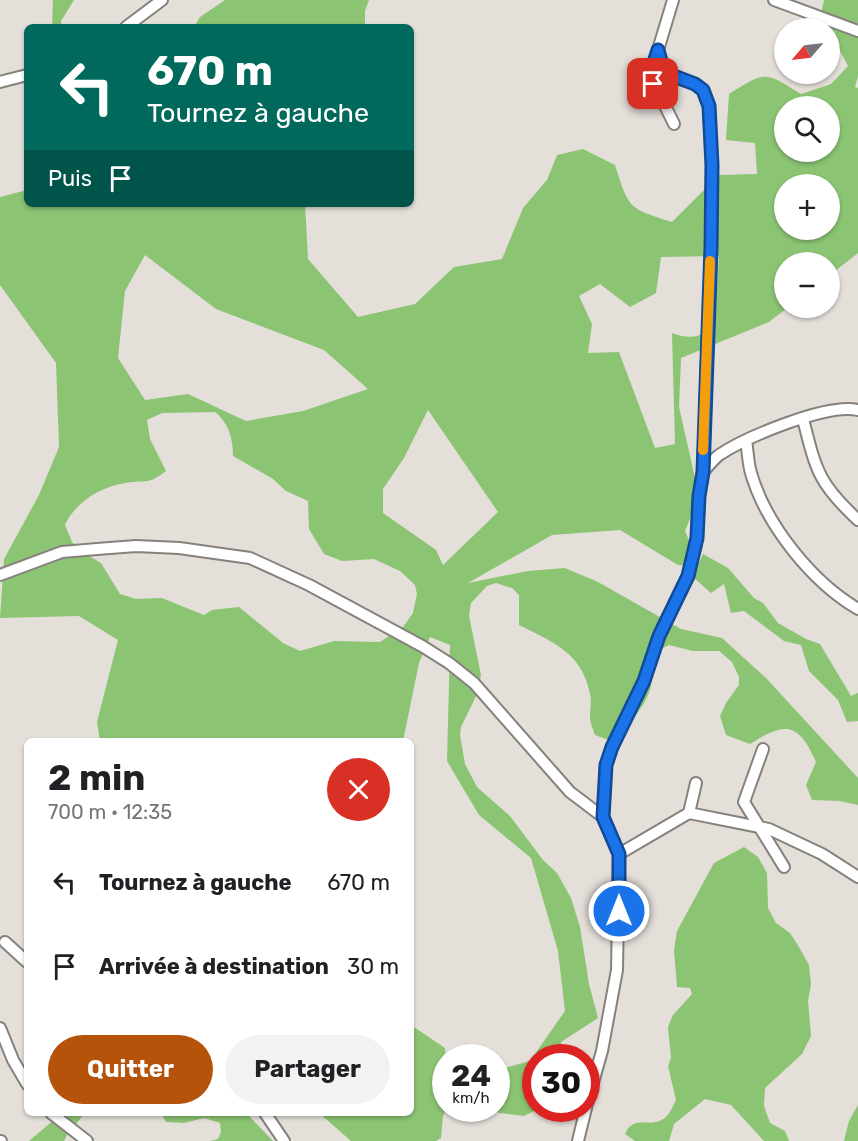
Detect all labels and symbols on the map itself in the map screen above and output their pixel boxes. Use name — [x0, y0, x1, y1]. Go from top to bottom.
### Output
north arrow — [774, 18, 840, 84]
pin — [627, 58, 678, 109]
position arrow — [587, 879, 651, 943]
speed limit sign: 30 — [522, 1044, 600, 1122]

